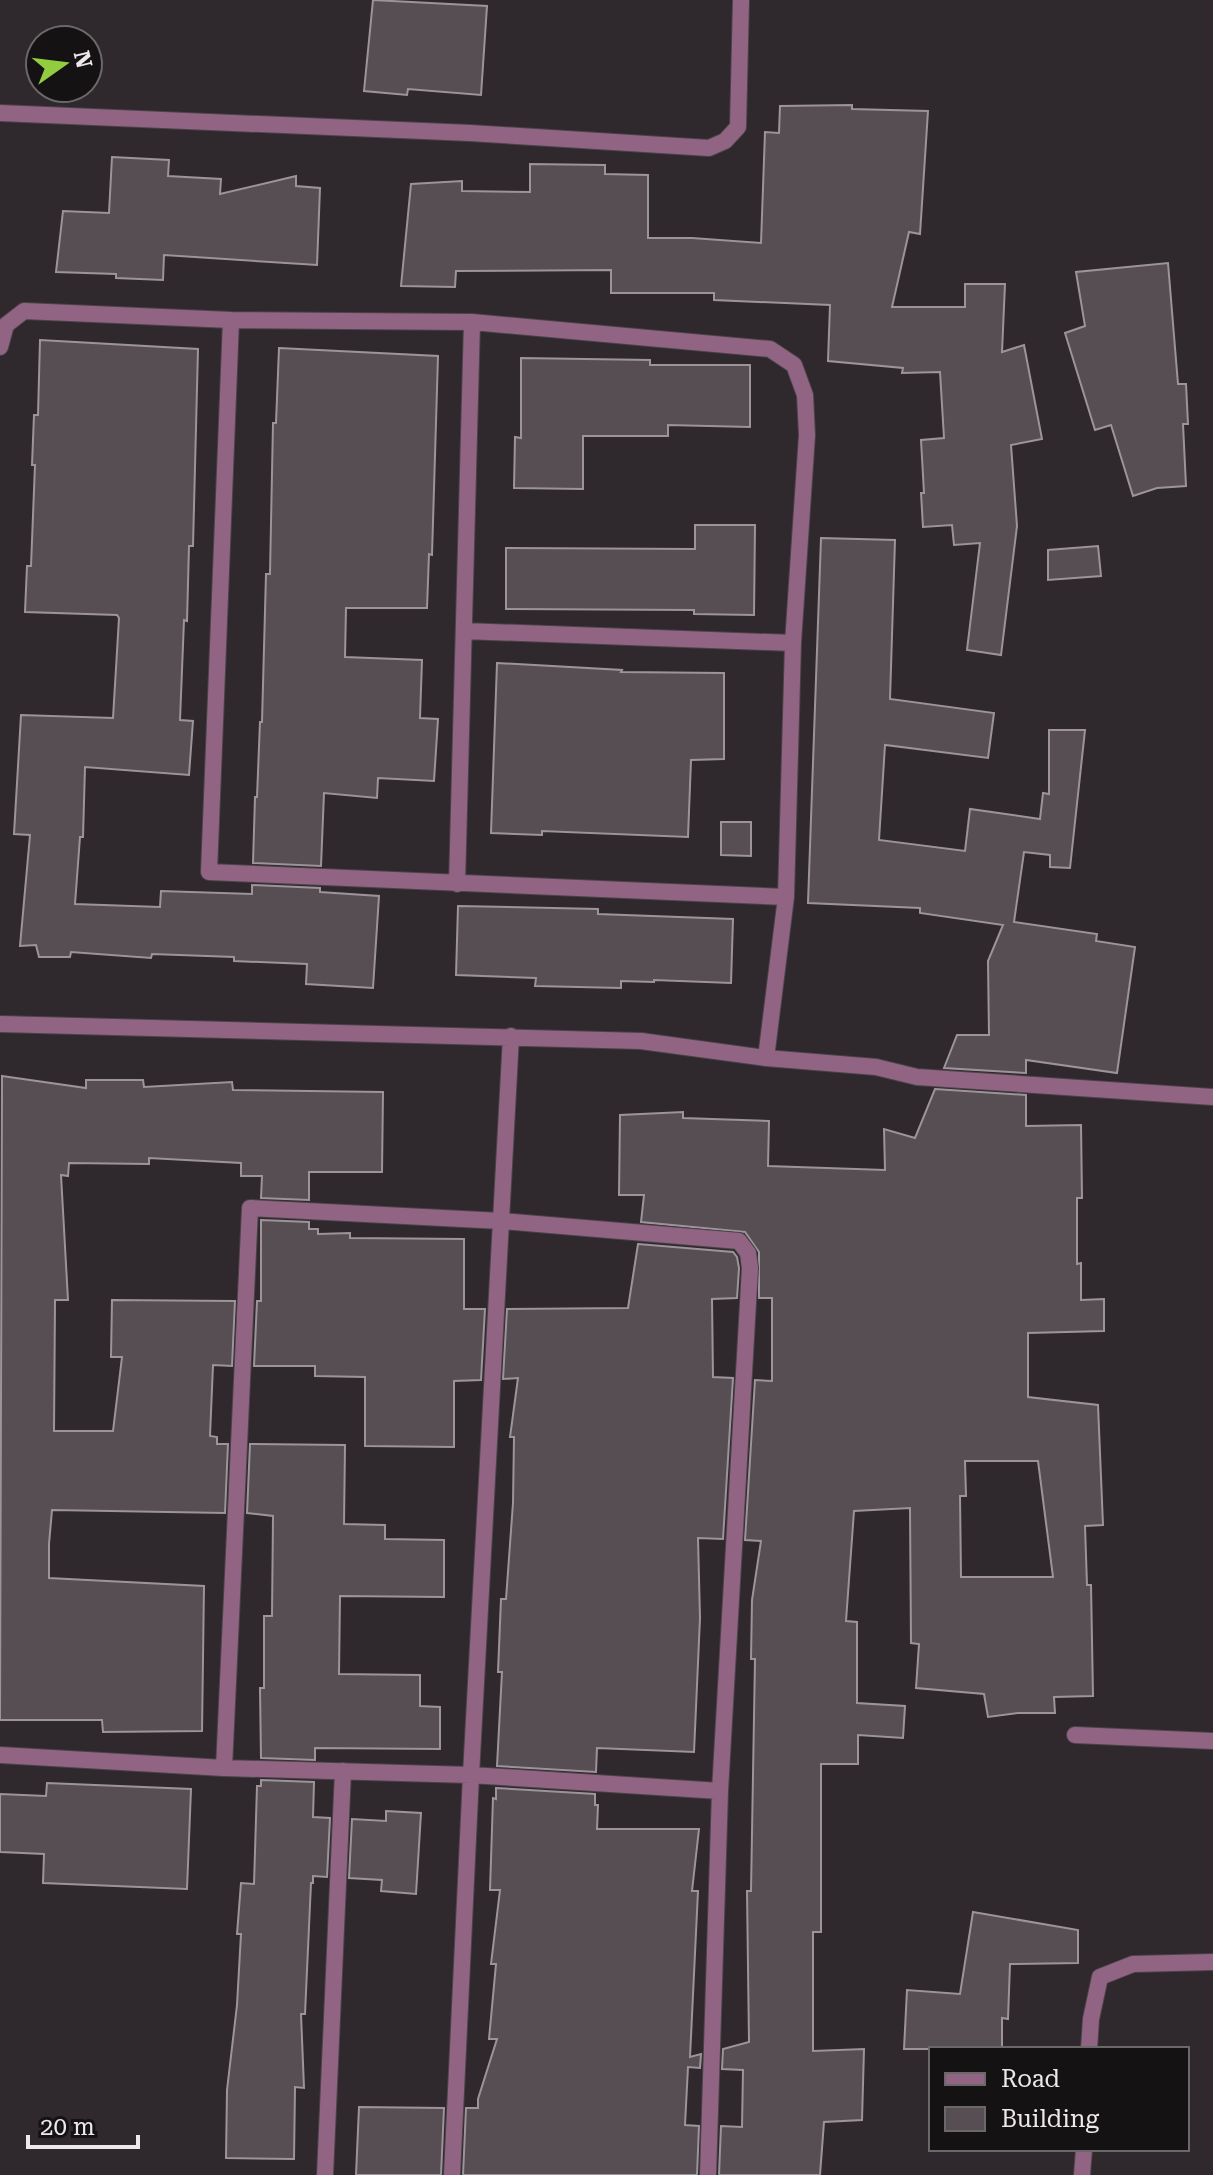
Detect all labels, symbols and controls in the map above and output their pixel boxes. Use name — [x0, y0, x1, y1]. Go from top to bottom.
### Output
north arrow — [24, 24, 104, 104]
text: N — [69, 48, 97, 71]
legend — [929, 2047, 1189, 2151]
text: Road — [1001, 2065, 1060, 2093]
scale bar — [28, 2099, 138, 2149]
text: Building — [1001, 2105, 1099, 2133]
text: 20 m — [40, 2113, 95, 2141]

